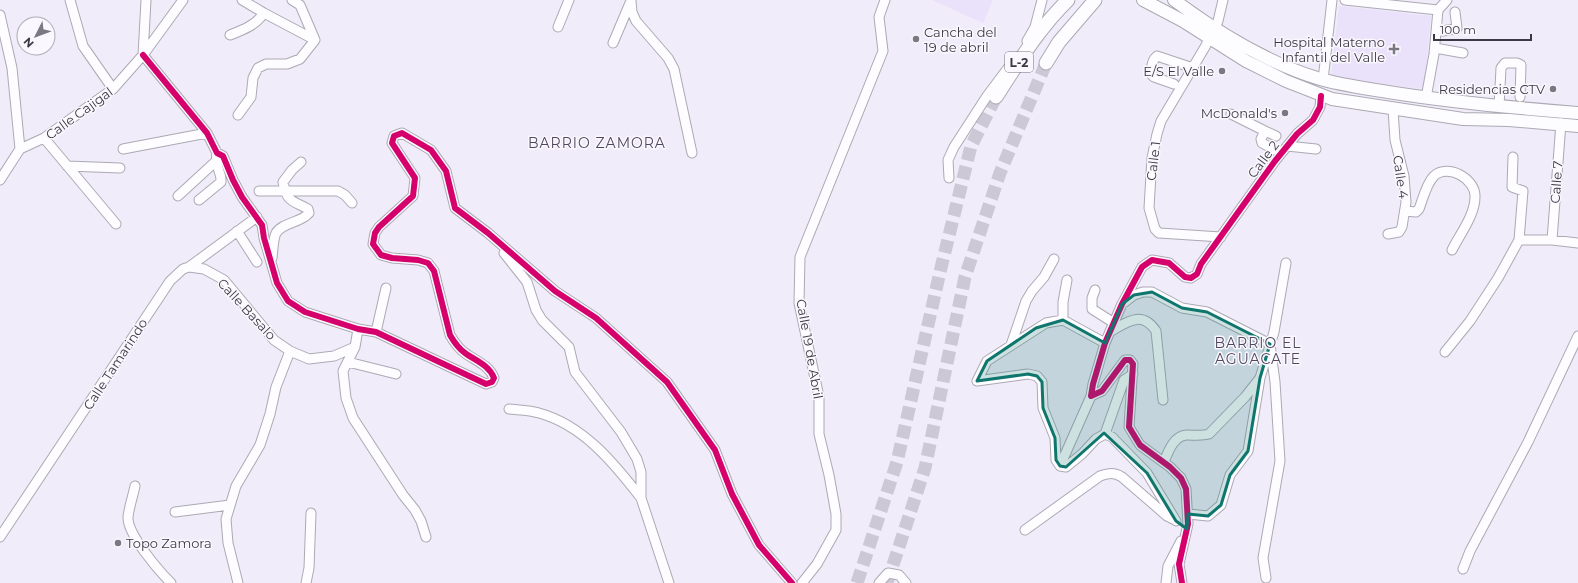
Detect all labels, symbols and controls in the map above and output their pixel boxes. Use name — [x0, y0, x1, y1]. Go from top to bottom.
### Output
north arrow — [16, 16, 56, 56]
scale bar — [1434, 16, 1531, 42]
text: 100 m — [1440, 22, 1476, 37]
place label: Cancha del 19 de abril — [924, 24, 997, 55]
marker: Cancha del 19 de abril — [911, 34, 921, 44]
place label: Hospital Materno Infantil del Valle — [1273, 34, 1385, 65]
text: N — [20, 35, 37, 51]
marker: Hospital Materno Infantil del Valle — [1388, 43, 1400, 55]
road number: L-2 — [1005, 52, 1033, 72]
place label: E/S El Valle — [1143, 63, 1214, 79]
marker: E/S El Valle — [1217, 66, 1227, 76]
place label: Residencias CTV — [1439, 81, 1546, 97]
street label: Calle Cajigal — [42, 83, 116, 143]
marker: Residencias CTV — [1548, 84, 1558, 94]
place label: McDonald's — [1201, 105, 1277, 121]
marker: McDonald's — [1280, 108, 1290, 118]
district label: BARRIO ZAMORA — [528, 134, 666, 152]
street label: Calle 2 — [1244, 137, 1282, 181]
street label: Calle 1 — [1143, 140, 1163, 182]
street label: Calle 4 — [1390, 154, 1412, 200]
street label: Calle 7 — [1547, 160, 1565, 204]
street label: Calle Basalo — [214, 275, 280, 343]
street label: Calle 19 de Abril — [793, 298, 827, 400]
street label: Calle Tamarindo — [80, 315, 150, 413]
district label: BARRIO EL AGUACATE — [1214, 334, 1302, 368]
place label: Topo Zamora — [126, 535, 212, 551]
marker: Topo Zamora — [113, 538, 123, 548]

